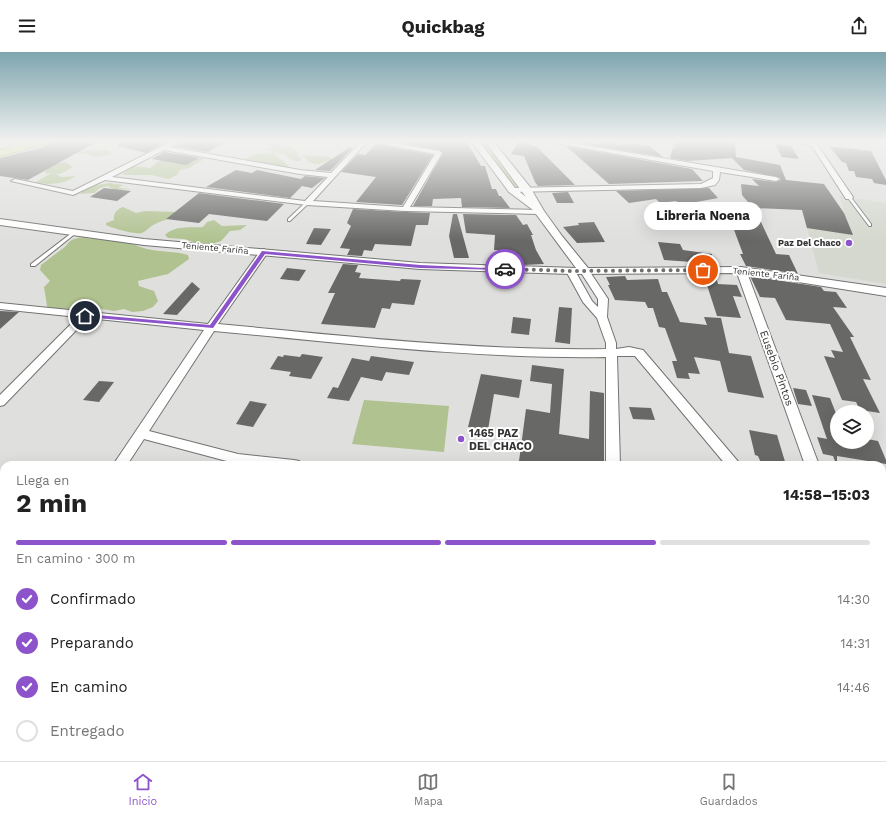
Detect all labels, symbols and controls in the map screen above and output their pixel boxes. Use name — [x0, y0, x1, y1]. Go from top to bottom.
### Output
icon: menu — [16, 15, 38, 37]
icon: share — [848, 15, 870, 37]
text: Quickbag — [402, 16, 484, 37]
callout: Libreria Noena — [644, 202, 762, 230]
text: Libreria Noena — [656, 208, 750, 223]
place label: Paz Del Chaco — [778, 238, 842, 248]
marker: Paz Del Chaco — [844, 238, 854, 248]
street label: Teniente Fariña — [181, 240, 249, 256]
courier — [485, 249, 525, 289]
pin — [686, 253, 720, 287]
icon: car — [494, 258, 516, 280]
icon: bag — [692, 259, 714, 281]
street label: Teniente Fariña — [732, 266, 800, 282]
pin — [68, 299, 102, 333]
icon: home — [74, 305, 96, 327]
street label: Eusebio Pintos — [757, 329, 796, 408]
map controls — [830, 405, 874, 449]
button: layers — [830, 405, 874, 449]
place label: 1465 PAZ DEL CHACO — [469, 427, 532, 453]
marker: 1465 PAZ DEL CHACO — [456, 434, 466, 444]
text: Llega en — [16, 473, 69, 488]
text: 14:58–15:03 — [783, 486, 870, 504]
text: 2 min — [16, 488, 87, 518]
text: En camino · 300 m — [16, 551, 135, 566]
icon: check — [16, 588, 38, 610]
text: Confirmado — [50, 590, 136, 608]
text: 14:30 — [837, 592, 870, 607]
icon: check — [16, 632, 38, 654]
text: Preparando — [50, 634, 134, 652]
text: 14:31 — [840, 636, 870, 651]
icon: check — [16, 676, 38, 698]
text: En camino — [50, 678, 127, 696]
text: 14:46 — [837, 680, 870, 695]
text: Entregado — [50, 722, 124, 740]
tab: Inicio — [128, 771, 157, 808]
tab: Mapa — [414, 771, 443, 808]
tab: Guardados — [700, 771, 757, 808]

